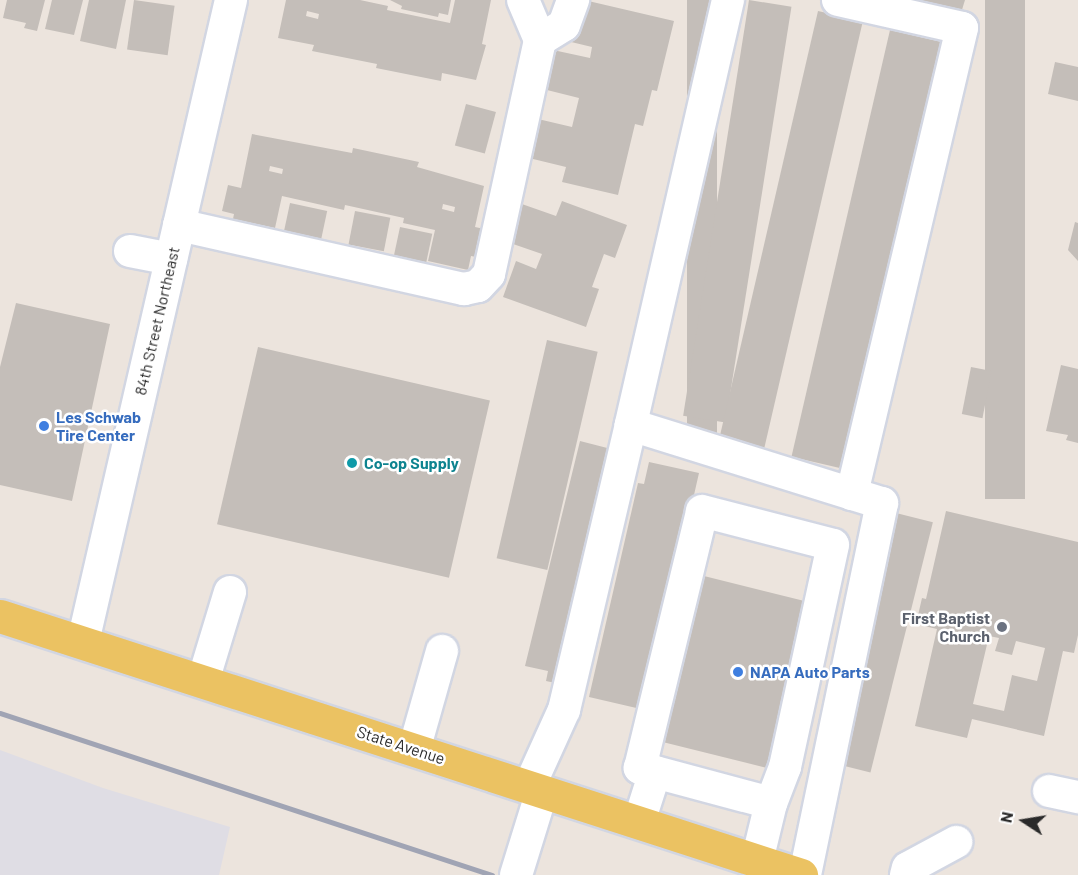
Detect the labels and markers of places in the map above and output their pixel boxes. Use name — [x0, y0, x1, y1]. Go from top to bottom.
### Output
place label: Les Schwab Tire Center — [56, 407, 141, 445]
marker: Les Schwab Tire Center — [37, 419, 51, 433]
place label: Co-op Supply — [364, 453, 459, 473]
marker: Co-op Supply — [345, 456, 359, 470]
place label: First Baptist Church — [902, 608, 990, 646]
marker: First Baptist Church — [995, 620, 1009, 634]
place label: NAPA Auto Parts — [750, 662, 870, 682]
marker: NAPA Auto Parts — [731, 665, 745, 679]

